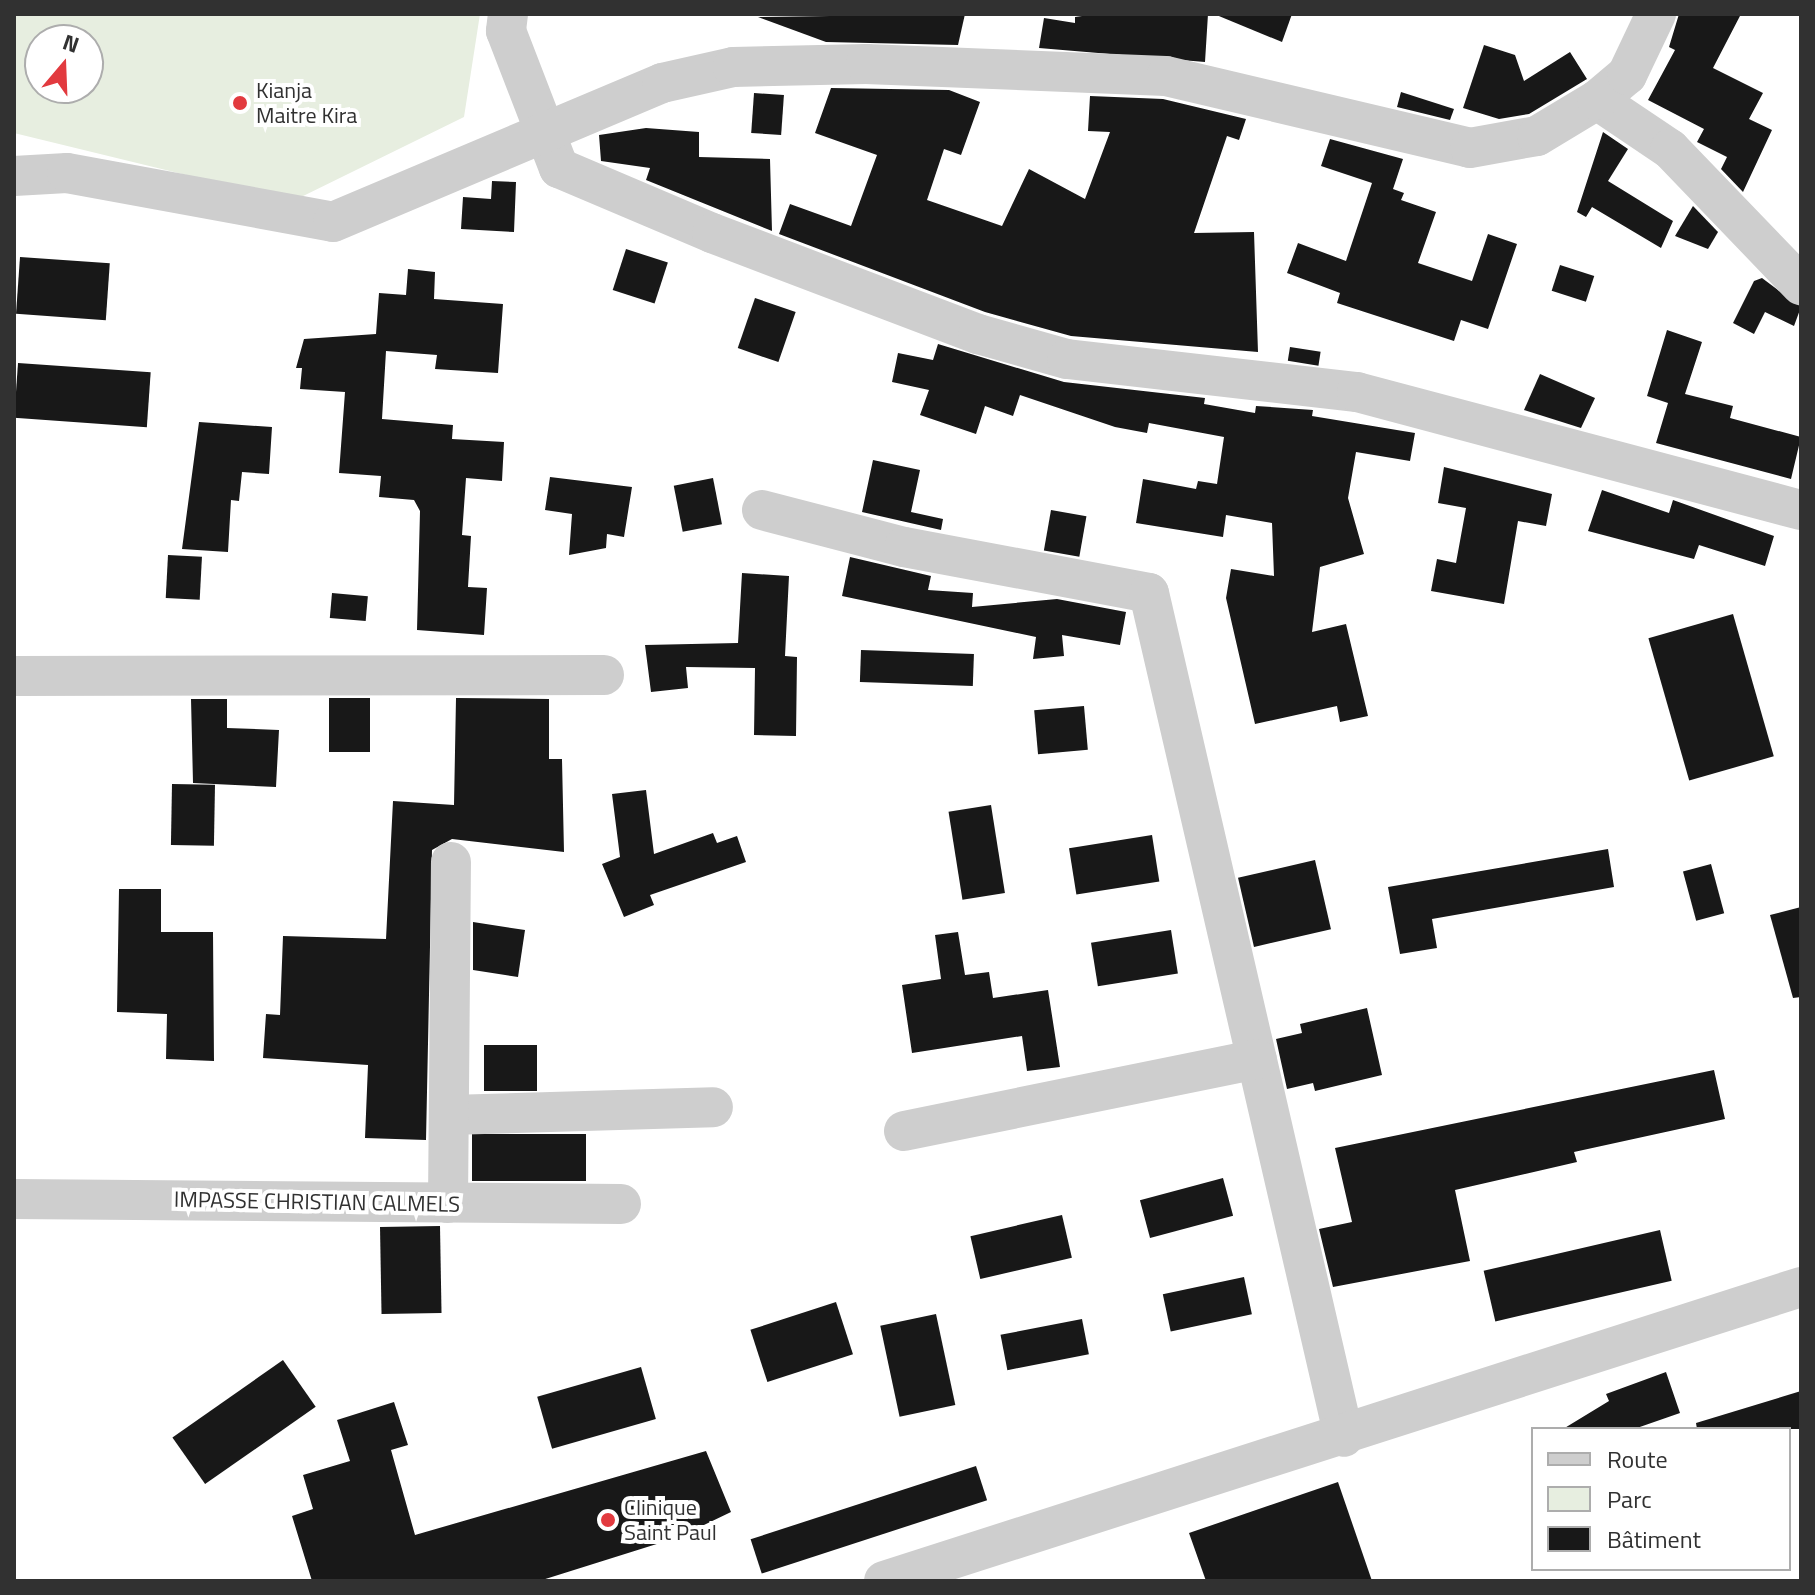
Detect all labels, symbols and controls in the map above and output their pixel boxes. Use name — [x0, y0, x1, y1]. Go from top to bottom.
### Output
north arrow — [24, 24, 104, 104]
text: N — [58, 25, 84, 62]
place label: Kianja Maitre Kira — [256, 77, 357, 128]
marker: Kianja Maitre Kira — [231, 94, 249, 112]
street label: IMPASSE CHRISTIAN CALMELS — [174, 1186, 460, 1218]
legend — [1531, 1427, 1791, 1571]
text: Route — [1607, 1441, 1668, 1477]
text: Parc — [1607, 1481, 1652, 1517]
place label: Clinique Saint Paul — [624, 1494, 717, 1546]
marker: Clinique Saint Paul — [599, 1511, 617, 1529]
text: Bâtiment — [1607, 1521, 1701, 1557]

